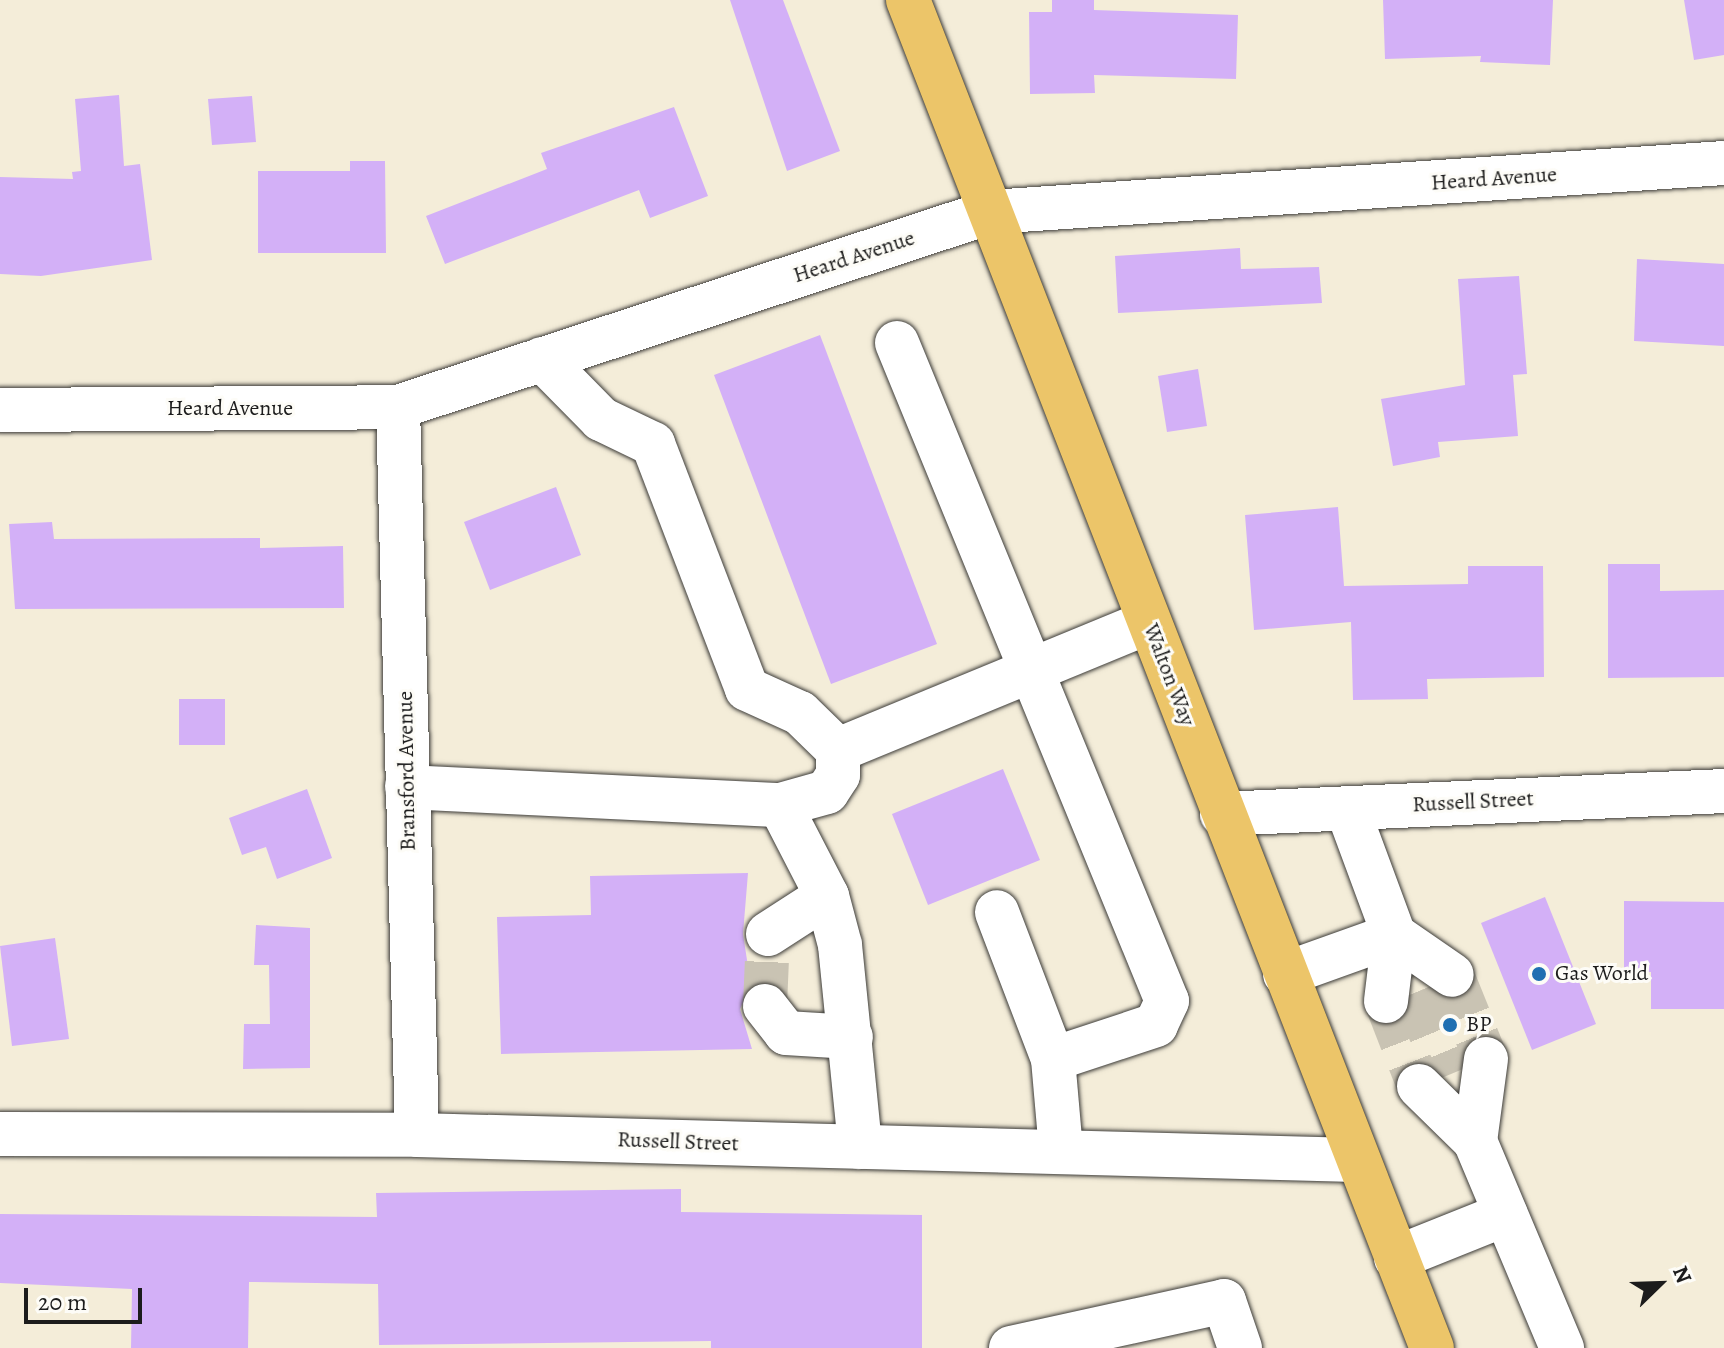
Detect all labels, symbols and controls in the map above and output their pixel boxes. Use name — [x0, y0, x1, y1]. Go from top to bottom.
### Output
street label: Heard Avenue — [1430, 161, 1558, 197]
street label: Heard Avenue — [790, 225, 918, 289]
street label: Heard Avenue — [167, 396, 293, 422]
street label: Walton Way — [1137, 620, 1201, 730]
street label: Bransford Avenue — [392, 691, 422, 851]
street label: Russell Street — [1412, 786, 1534, 818]
place label: Gas World — [1555, 961, 1648, 987]
marker: Gas World — [1530, 965, 1548, 983]
place label: BP — [1466, 1012, 1491, 1038]
marker: BP — [1441, 1016, 1459, 1034]
street label: Russell Street — [617, 1127, 739, 1157]
north arrow — [1620, 1244, 1700, 1324]
text: N — [1665, 1261, 1699, 1288]
scale bar — [28, 1272, 146, 1322]
text: 20 m — [38, 1286, 87, 1318]

